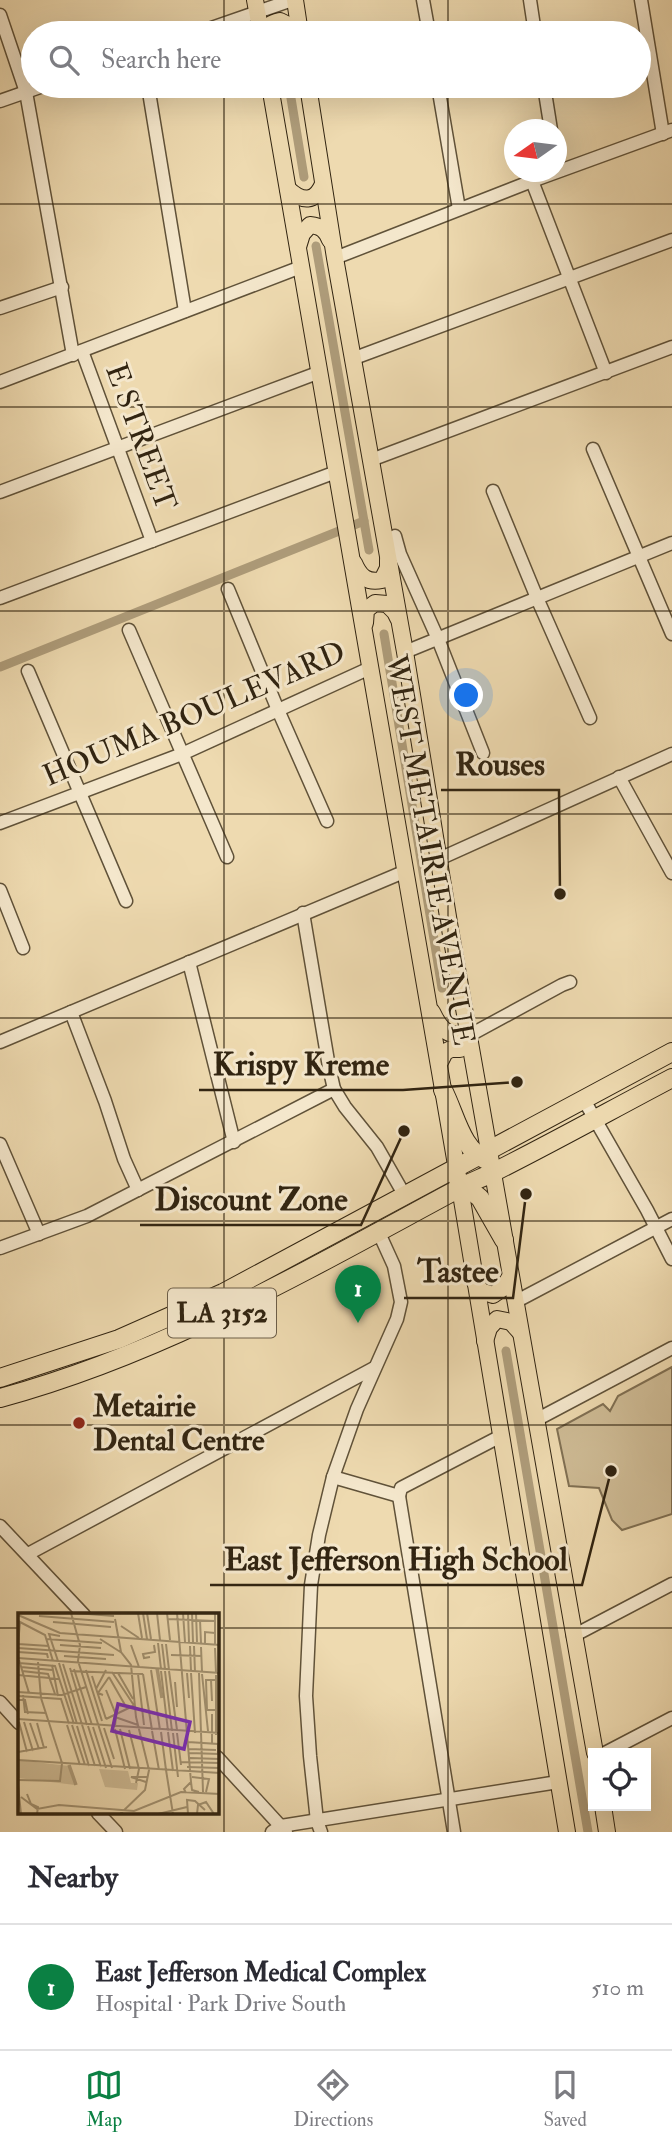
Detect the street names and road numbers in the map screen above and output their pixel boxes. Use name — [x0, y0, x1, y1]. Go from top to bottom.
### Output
street label: E STREET — [97, 358, 185, 516]
street label: HOUMA BOULEVARD — [37, 634, 351, 794]
street label: WEST METAIRIE AVENUE — [377, 651, 483, 1048]
road number: LA 3152 — [168, 1288, 276, 1338]

